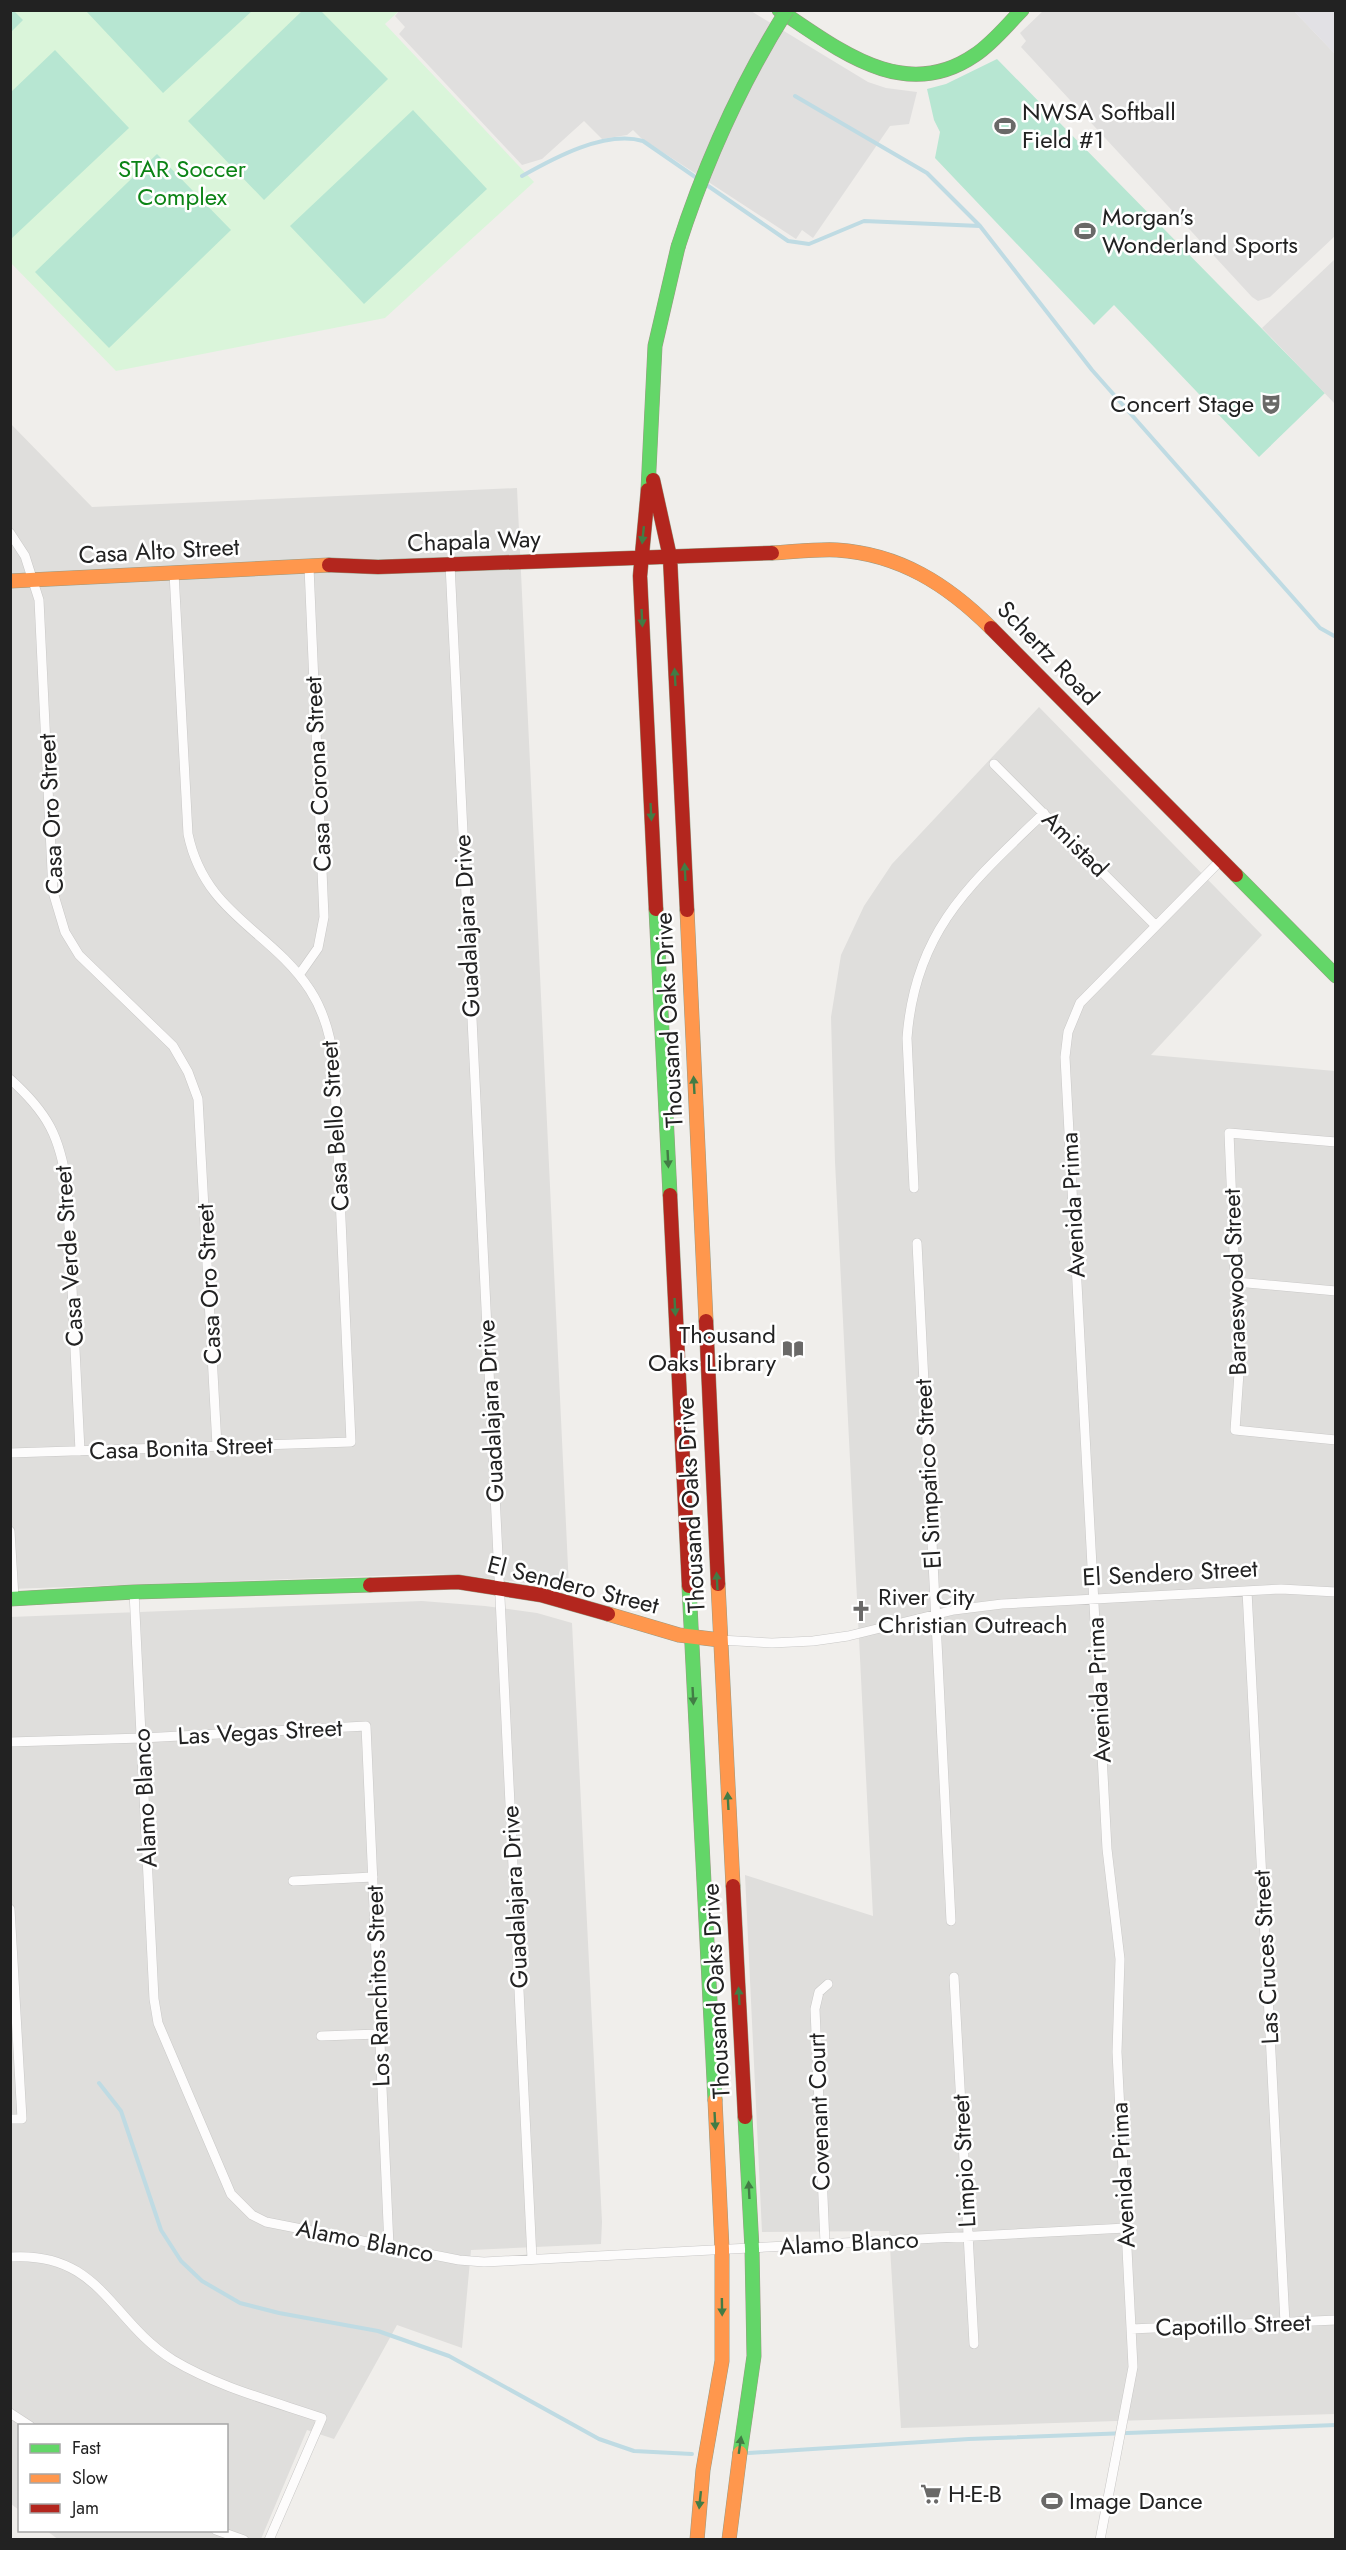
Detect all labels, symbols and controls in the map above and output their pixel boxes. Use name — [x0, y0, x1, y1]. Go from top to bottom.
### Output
place label: NWSA Softball Field #1 — [1022, 94, 1176, 157]
sports icon: NWSA Softball Field #1 — [993, 114, 1017, 138]
park label: STAR Soccer Complex — [118, 151, 247, 214]
place label: Morgan’s Wonderland Sports — [1102, 199, 1298, 262]
sports icon: Morgan’s Wonderland Sports — [1073, 219, 1097, 243]
place label: Concert Stage — [1110, 386, 1254, 421]
theatre icon: Concert Stage — [1259, 392, 1283, 416]
street label: Chapala Way — [407, 521, 542, 560]
one-way arrow — [638, 525, 648, 544]
street label: Casa Alto Street — [78, 529, 241, 572]
street label: Schertz Road — [989, 592, 1107, 713]
one-way arrow — [637, 608, 646, 627]
one-way arrow — [671, 668, 680, 687]
street label: Casa Corona Street — [295, 675, 340, 873]
street label: Casa Oro Street — [29, 733, 72, 895]
street label: Amistad — [1034, 802, 1117, 885]
one-way arrow — [647, 803, 656, 822]
street label: Guadalajara Drive — [444, 834, 489, 1018]
one-way arrow — [680, 862, 689, 881]
street label: Thousand Oaks Drive — [645, 912, 692, 1129]
street label: Casa Bello Street — [311, 1039, 358, 1212]
one-way arrow — [690, 1075, 699, 1094]
street label: Avenida Prima — [1051, 1131, 1094, 1279]
one-way arrow — [663, 1149, 672, 1168]
street label: Casa Verde Street — [45, 1164, 92, 1348]
street label: Baraeswood Street — [1214, 1188, 1255, 1376]
street label: Casa Oro Street — [187, 1203, 230, 1365]
one-way arrow — [670, 1298, 679, 1317]
place label: Thousand Oaks Library — [648, 1317, 776, 1380]
street label: Guadalajara Drive — [468, 1319, 513, 1503]
library icon: Thousand Oaks Library — [781, 1337, 805, 1361]
street label: El Simpatico Street — [905, 1378, 950, 1570]
street label: Thousand Oaks Drive — [667, 1397, 714, 1614]
street label: Casa Bonita Street — [89, 1427, 274, 1468]
street label: El Sendero Street — [484, 1546, 663, 1623]
street label: El Sendero Street — [1081, 1550, 1259, 1595]
one-way arrow — [713, 1572, 722, 1591]
place label: River City Christian Outreach — [878, 1579, 1068, 1642]
church icon: River City Christian Outreach — [849, 1599, 873, 1623]
street label: Avenida Prima — [1077, 1616, 1120, 1764]
one-way arrow — [689, 1686, 698, 1705]
street label: Las Vegas Street — [177, 1710, 343, 1753]
street label: Alamo Blanco — [123, 1727, 166, 1869]
one-way arrow — [724, 1791, 733, 1810]
street label: Guadalajara Drive — [492, 1805, 537, 1989]
street label: Las Cruces Street — [1243, 1869, 1288, 2045]
street label: Thousand Oaks Drive — [692, 1883, 739, 2100]
street label: Los Ranchitos Street — [356, 1884, 399, 2087]
one-way arrow — [734, 1986, 743, 2005]
street label: Covenant Court — [798, 2032, 839, 2191]
street label: Limpio Street — [943, 2093, 984, 2228]
street label: Avenida Prima — [1101, 2101, 1144, 2249]
one-way arrow — [711, 2112, 720, 2131]
one-way arrow — [745, 2181, 754, 2200]
street label: Alamo Blanco — [293, 2210, 437, 2271]
street label: Alamo Blanco — [778, 2221, 920, 2264]
one-way arrow — [717, 2298, 727, 2317]
street label: Capotillo Street — [1155, 2304, 1311, 2345]
legend — [18, 2424, 228, 2532]
text: Fast — [72, 2435, 101, 2461]
one-way arrow — [736, 2436, 745, 2455]
text: Slow — [72, 2465, 109, 2491]
place label: H-E-B — [948, 2476, 1002, 2511]
supermarket icon: H-E-B — [919, 2482, 943, 2506]
place label: Image Dance — [1069, 2483, 1203, 2518]
sports icon: Image Dance — [1040, 2489, 1064, 2513]
one-way arrow — [695, 2491, 705, 2510]
text: Jam — [70, 2495, 99, 2521]

